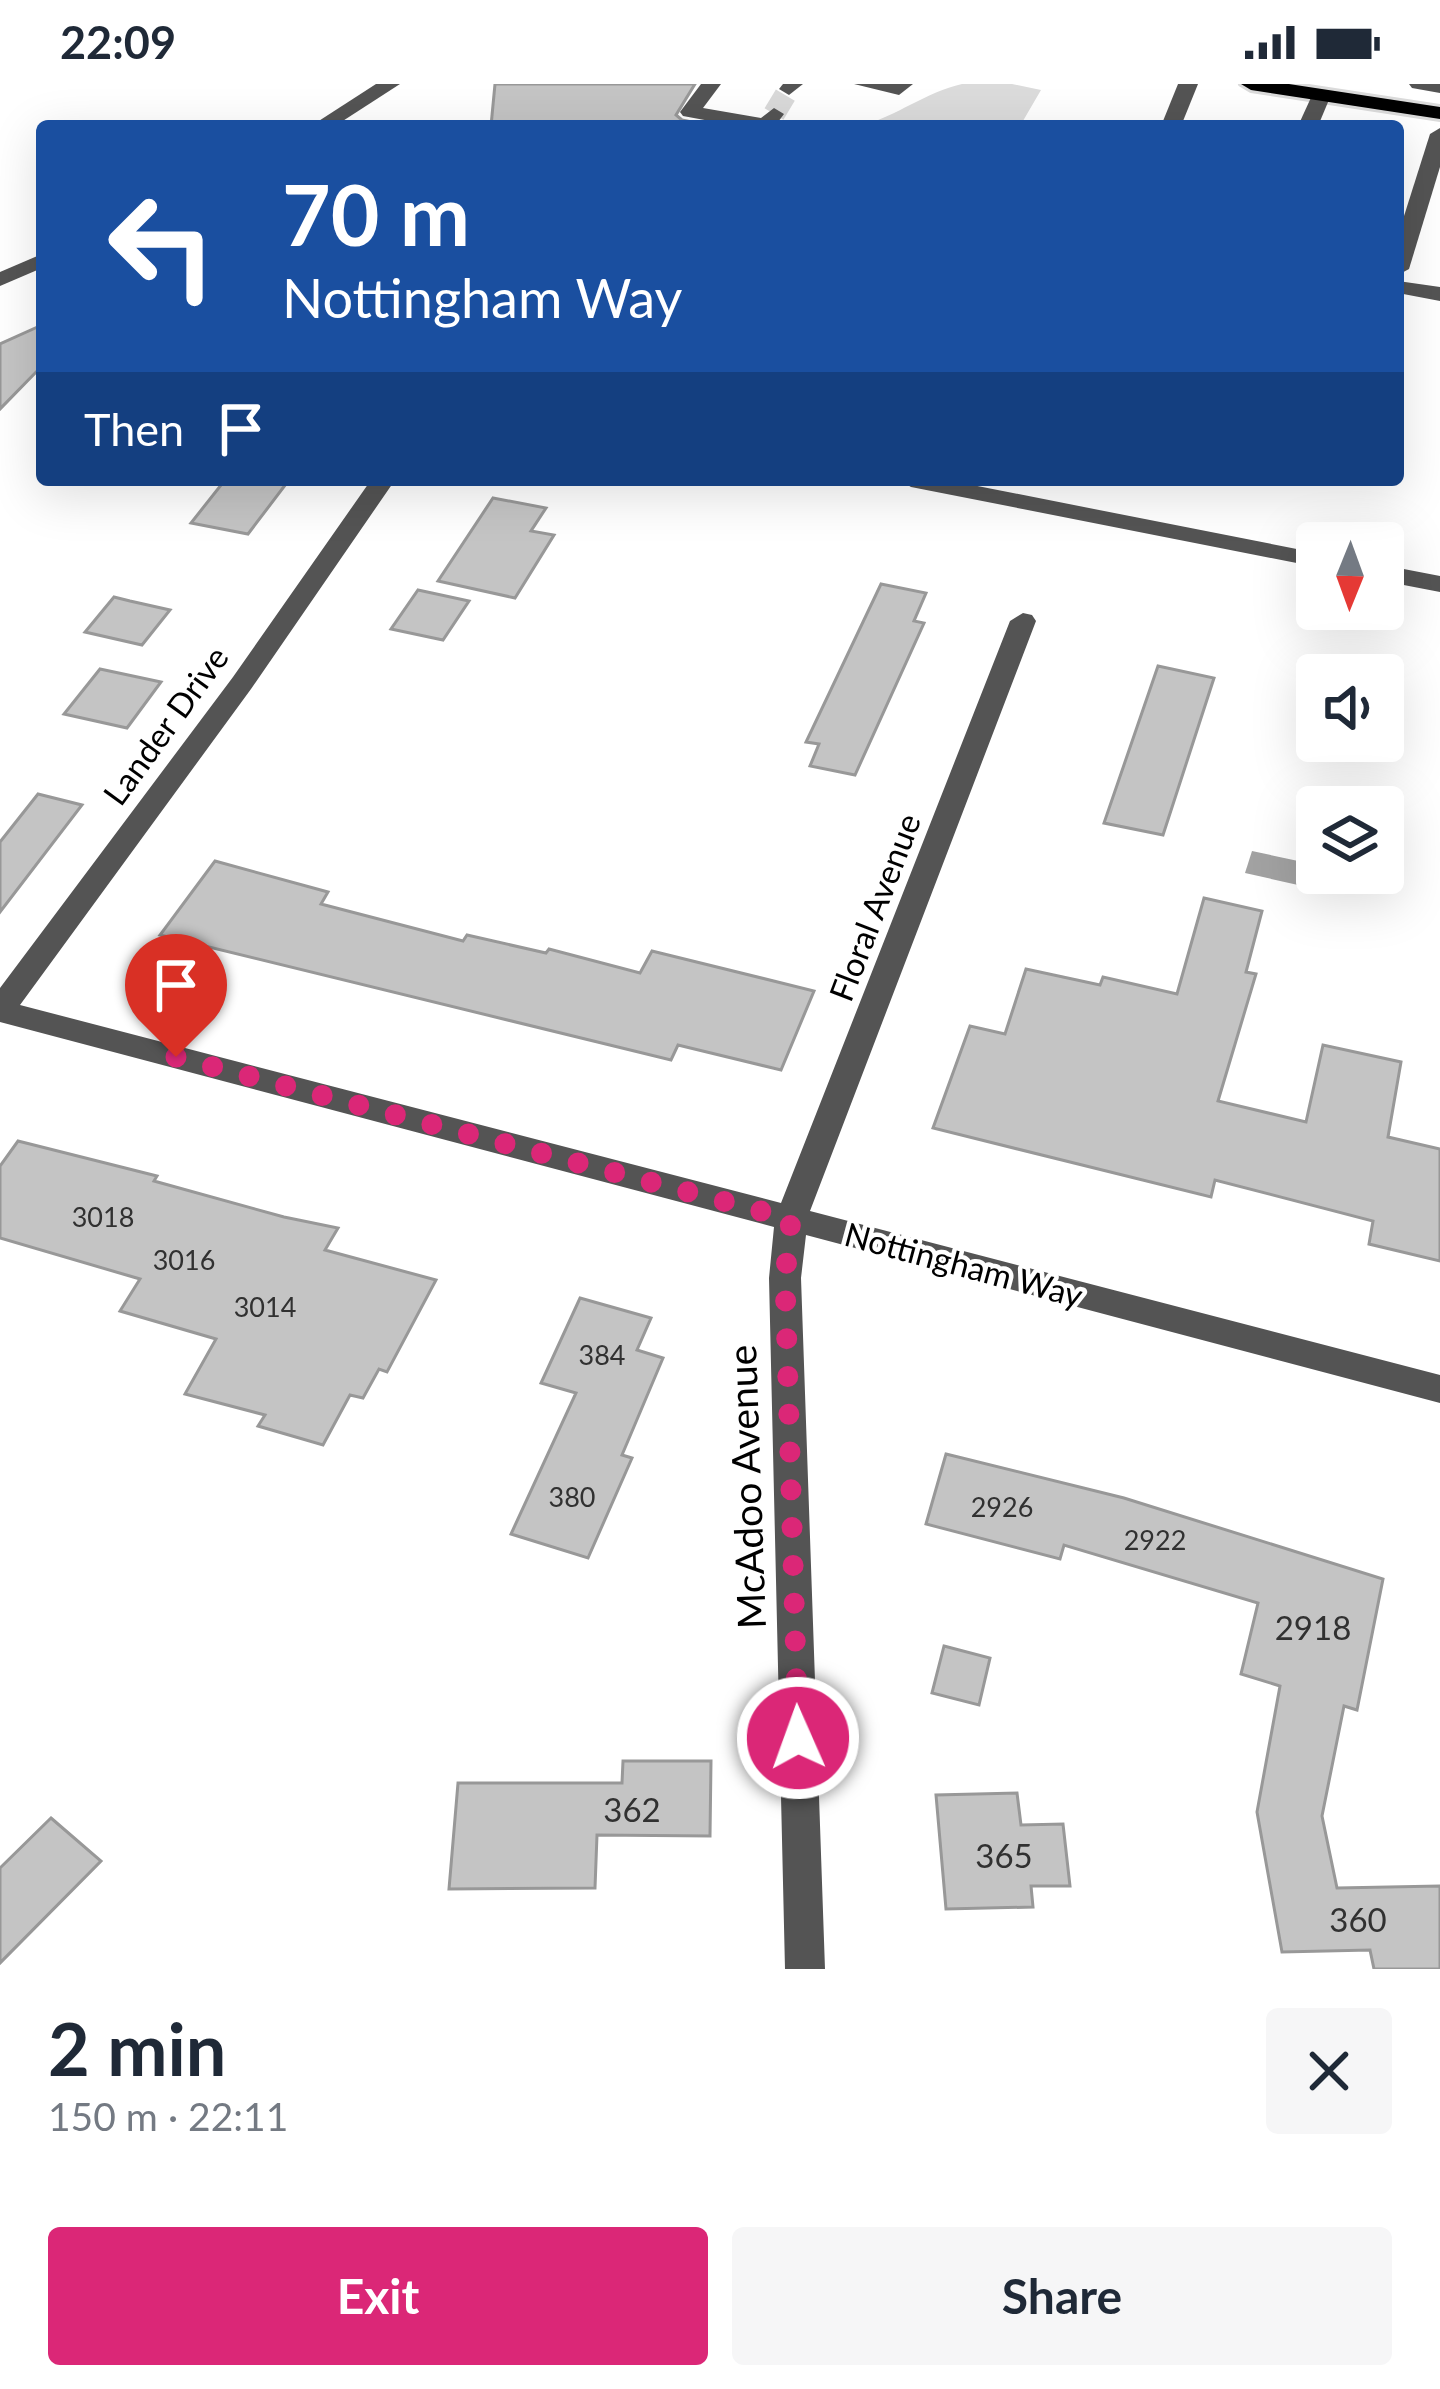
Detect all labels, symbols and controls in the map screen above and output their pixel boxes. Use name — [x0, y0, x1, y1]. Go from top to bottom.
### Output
text: 22:09 — [60, 15, 176, 69]
text: 70 m — [282, 163, 470, 264]
icon: left — [84, 168, 240, 324]
text: Nottingham Way — [282, 265, 682, 330]
icon: arrive — [208, 396, 274, 462]
text: Then — [84, 402, 184, 456]
north arrow — [1296, 522, 1404, 630]
map controls — [1296, 522, 1404, 894]
street label: Lander Drive — [94, 638, 236, 812]
button: sound — [1296, 654, 1404, 762]
button: layers — [1296, 786, 1404, 894]
street label: Floral Avenue — [820, 808, 928, 1006]
pin — [125, 934, 227, 1057]
icon: arrive — [143, 952, 209, 1018]
house number: 3018 — [72, 1200, 134, 1233]
street label: Nottingham Way — [841, 1213, 1087, 1315]
house number: 3016 — [153, 1243, 215, 1276]
house number: 3014 — [234, 1290, 296, 1323]
house number: 384 — [579, 1338, 625, 1371]
street label: McAdoo Avenue — [718, 1344, 774, 1630]
house number: 380 — [549, 1480, 595, 1513]
house number: 2926 — [971, 1490, 1033, 1523]
house number: 2922 — [1124, 1523, 1186, 1556]
house number: 2918 — [1275, 1607, 1351, 1647]
position arrow — [735, 1675, 861, 1801]
house number: 362 — [603, 1789, 661, 1829]
house number: 365 — [975, 1835, 1033, 1875]
house number: 360 — [1329, 1899, 1387, 1939]
text: 2 min — [48, 2005, 226, 2091]
button: close — [1266, 2008, 1392, 2134]
text: 150 m · 22:11 — [48, 2093, 288, 2139]
button: Exit — [48, 2227, 708, 2365]
button: Share — [732, 2227, 1392, 2365]

